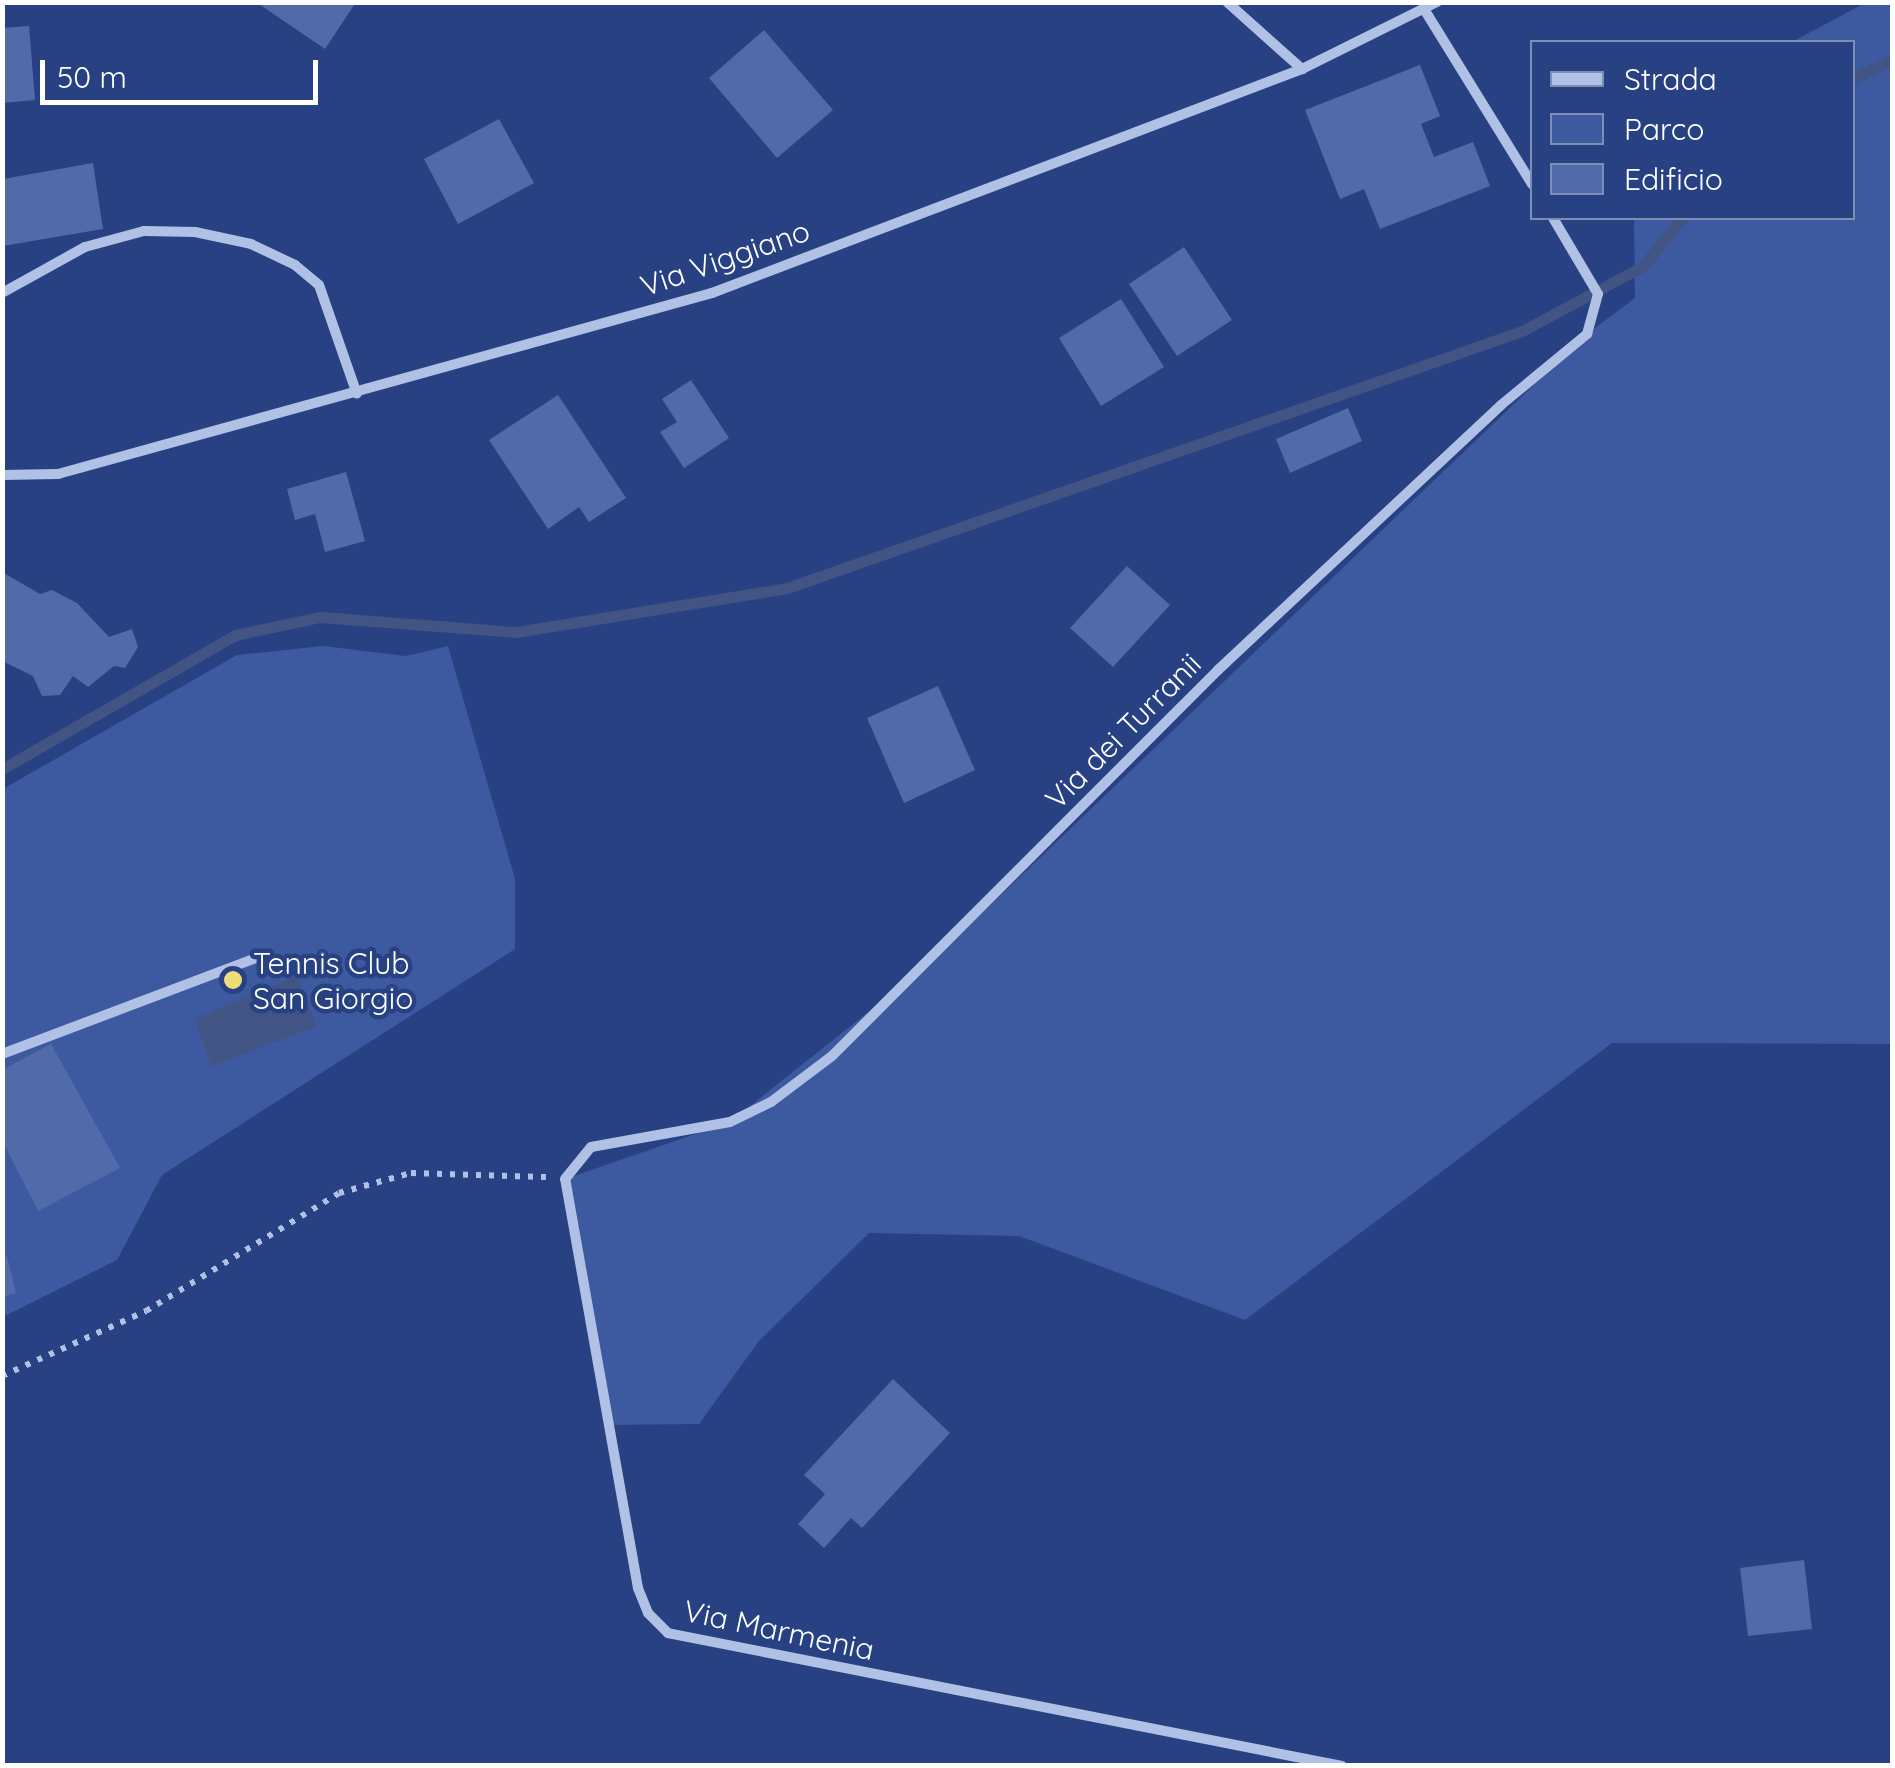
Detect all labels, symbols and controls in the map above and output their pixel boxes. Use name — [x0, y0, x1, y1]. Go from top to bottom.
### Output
scale bar — [45, 40, 322, 102]
legend — [1530, 40, 1855, 220]
text: 50 m — [57, 58, 127, 96]
text: Strada — [1624, 60, 1717, 98]
text: Parco — [1624, 110, 1704, 148]
text: Edificio — [1624, 160, 1723, 198]
street label: Via Viggiano — [636, 212, 814, 304]
street label: Via dei Turranii — [1038, 646, 1208, 816]
place label: Tennis Club San Giorgio — [253, 945, 413, 1016]
marker: Tennis Club San Giorgio — [222, 969, 244, 991]
street label: Via Marmenia — [681, 1592, 877, 1668]

